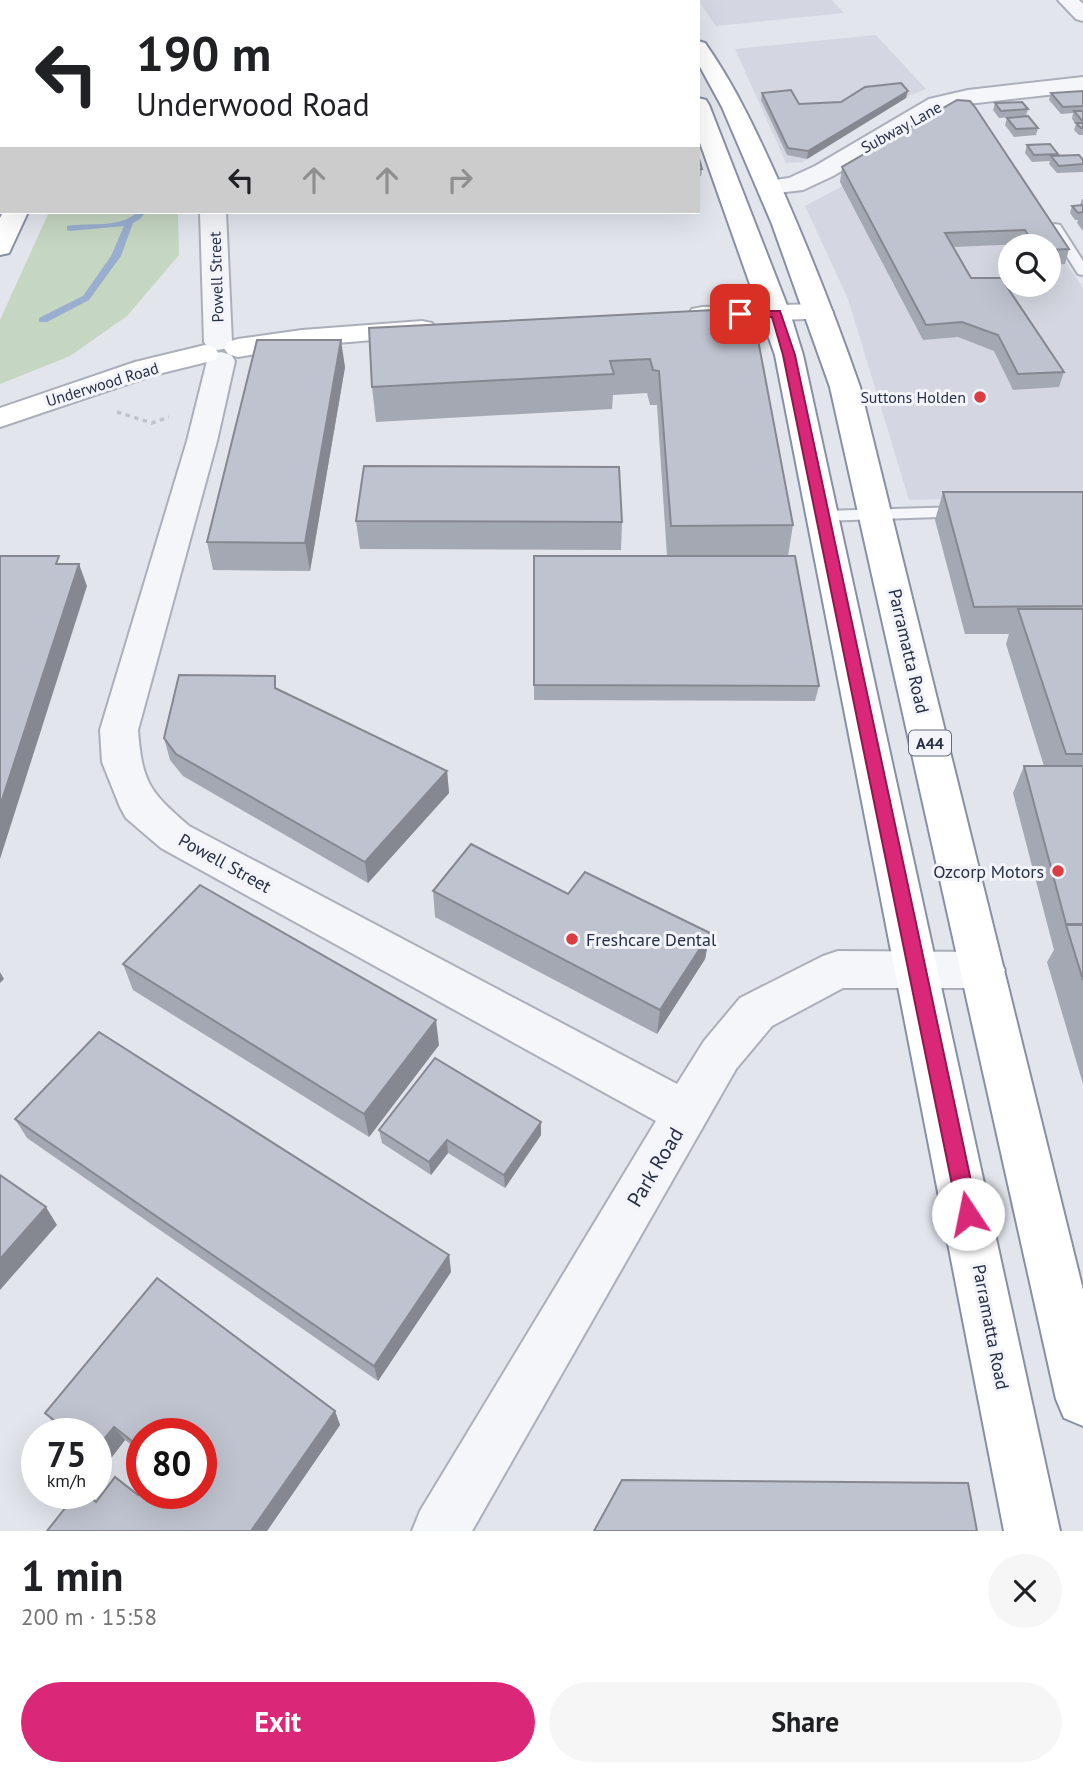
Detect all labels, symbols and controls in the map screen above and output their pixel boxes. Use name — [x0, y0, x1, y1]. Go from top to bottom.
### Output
text: 190 m — [136, 21, 271, 85]
icon: left — [21, 28, 112, 119]
text: Underwood Road — [136, 83, 370, 125]
street label: Subway Lane — [857, 97, 945, 157]
icon: left — [222, 161, 260, 199]
icon: ahead — [295, 161, 333, 199]
icon: ahead — [368, 161, 406, 199]
icon: right — [441, 161, 479, 199]
street label: Powell Street — [204, 231, 228, 323]
map controls — [998, 234, 1061, 297]
button: search — [998, 234, 1061, 297]
pin — [710, 284, 770, 344]
icon: arrive — [721, 295, 759, 333]
street label: Underwood Road — [43, 357, 161, 411]
place label: Suttons Holden — [860, 387, 966, 407]
marker: Suttons Holden — [972, 389, 988, 405]
street label: Parramatta Road — [883, 586, 935, 716]
road number: A44 — [909, 730, 951, 756]
street label: Powell Street — [175, 828, 275, 898]
place label: Ozcorp Motors — [933, 860, 1044, 883]
marker: Ozcorp Motors — [1050, 863, 1066, 879]
place label: Freshcare Dental — [586, 928, 717, 951]
marker: Freshcare Dental — [564, 931, 580, 947]
street label: Park Road — [621, 1122, 689, 1212]
position arrow — [931, 1177, 1005, 1251]
street label: Parramatta Road — [968, 1262, 1014, 1392]
speed limit sign: 80 — [126, 1418, 217, 1509]
text: 75 — [47, 1431, 86, 1477]
text: km/h — [47, 1469, 86, 1492]
text: 1 min — [21, 1548, 123, 1603]
button: close — [988, 1554, 1062, 1628]
text: 200 m · 15:58 — [21, 1602, 157, 1631]
button: Exit — [21, 1682, 535, 1762]
button: Share — [549, 1682, 1062, 1762]

